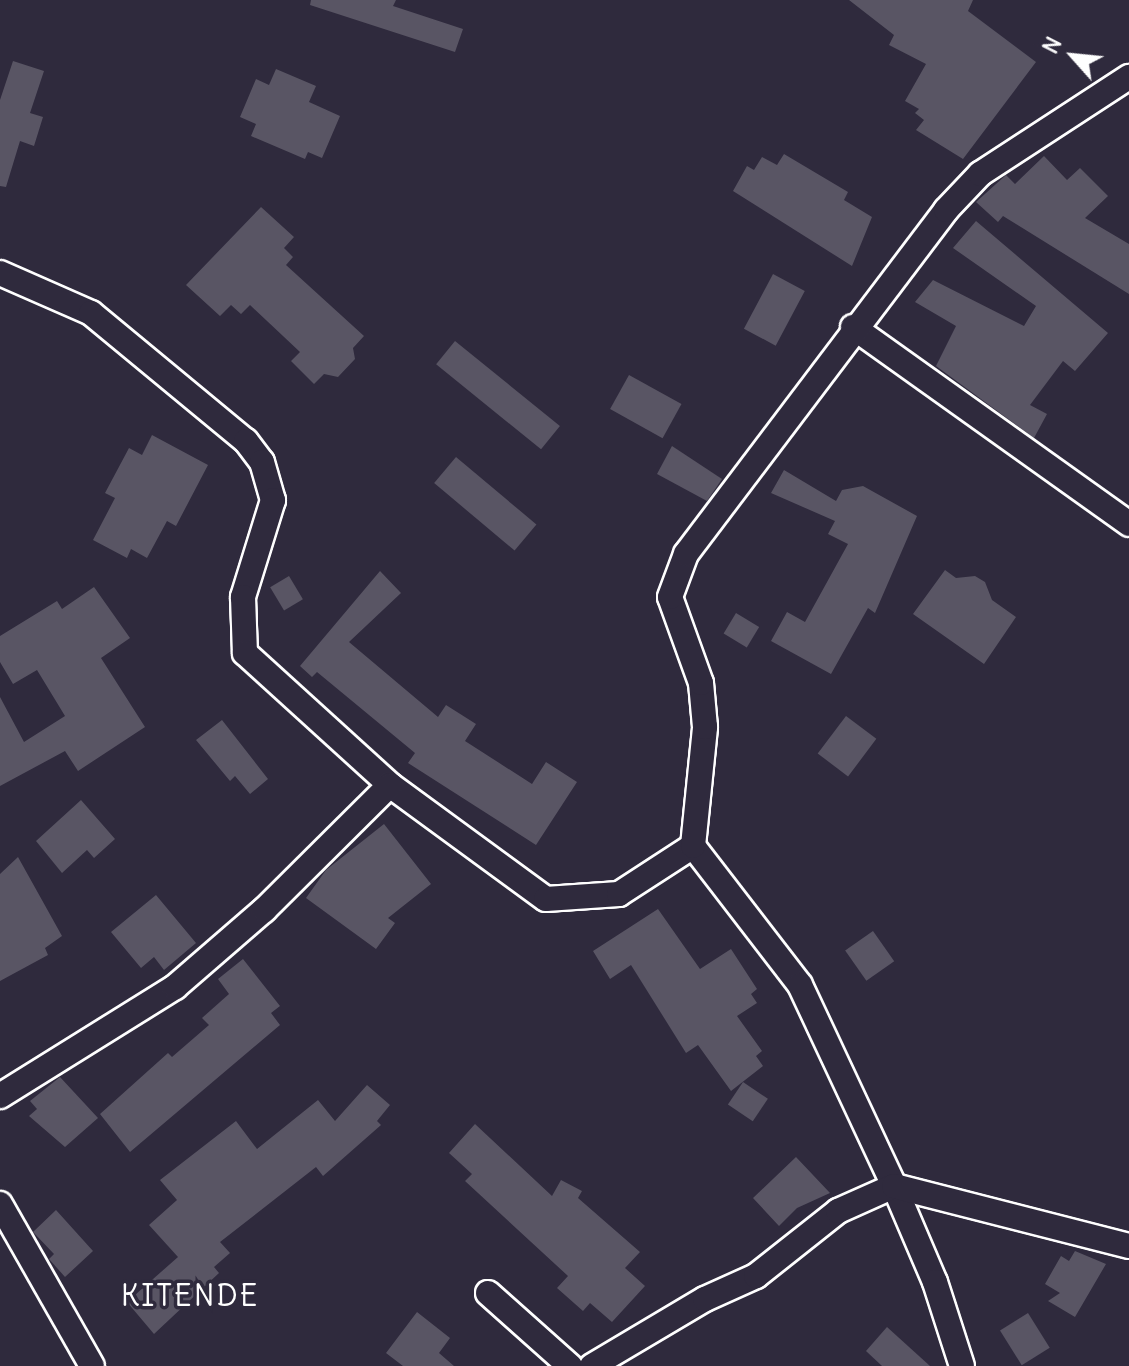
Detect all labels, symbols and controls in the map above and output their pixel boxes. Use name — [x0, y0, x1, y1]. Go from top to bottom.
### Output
north arrow — [1033, 16, 1113, 96]
text: N — [1036, 32, 1068, 58]
district label: KITENDE — [121, 1277, 259, 1313]

